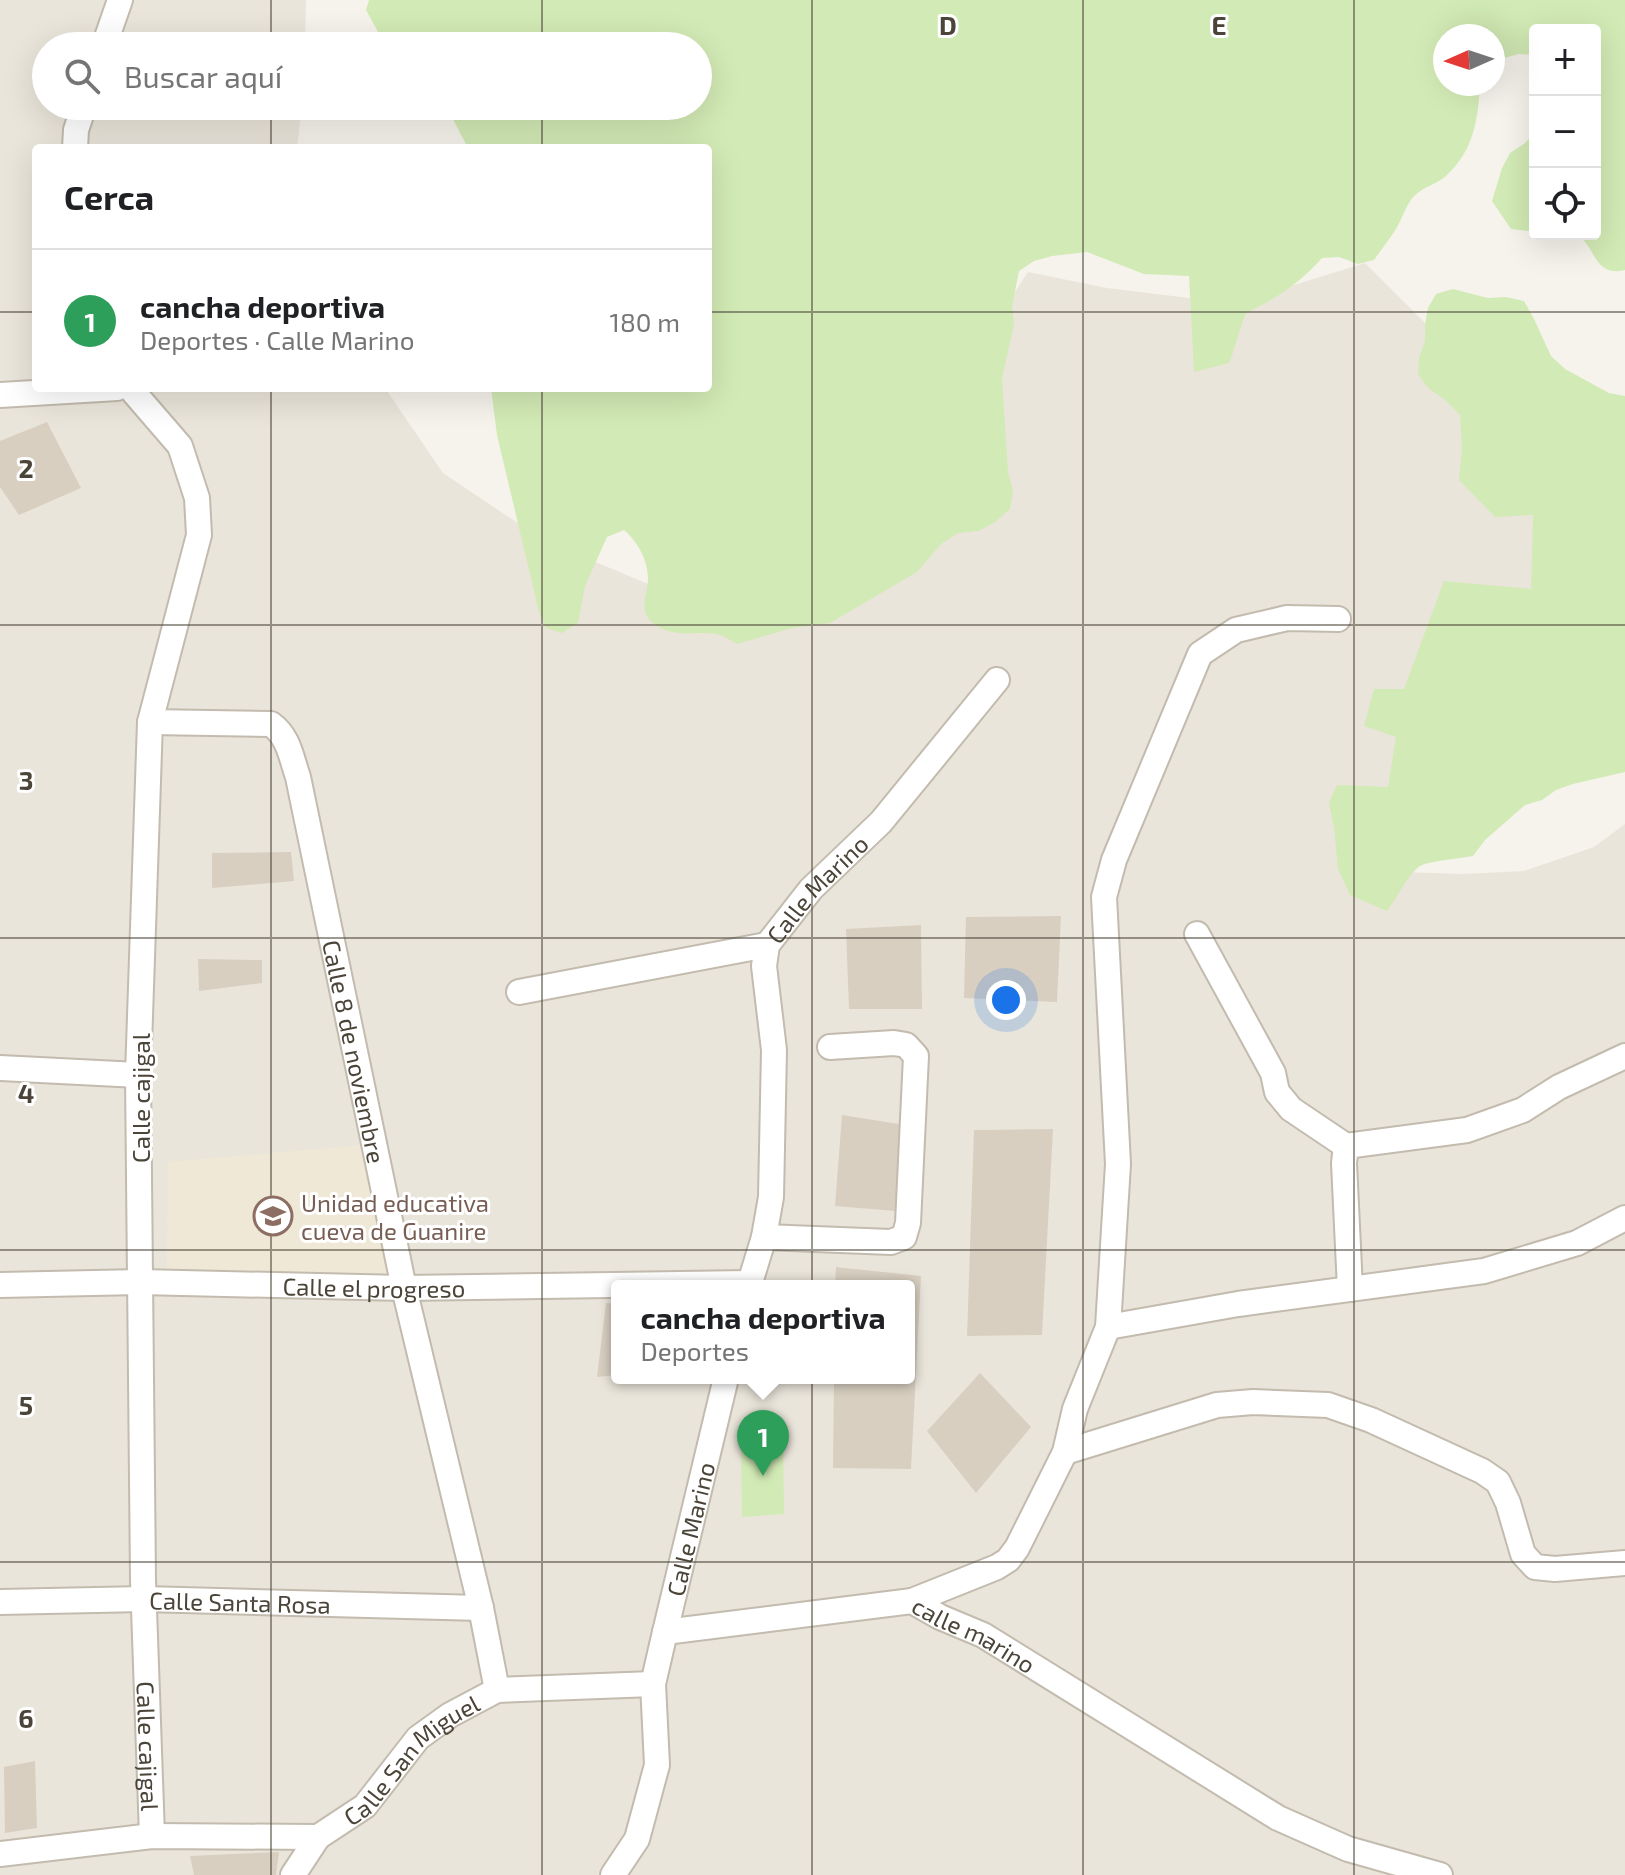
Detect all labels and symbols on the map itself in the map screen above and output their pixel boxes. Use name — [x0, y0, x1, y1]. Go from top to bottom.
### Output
text: D — [939, 9, 957, 40]
text: E — [1211, 9, 1227, 40]
north arrow — [1433, 24, 1505, 96]
text: 2 — [18, 452, 34, 483]
text: 3 — [19, 764, 33, 795]
street label: Calle Marino — [760, 828, 873, 949]
street label: Calle 8 de noviembre — [318, 937, 392, 1166]
your location — [986, 980, 1026, 1020]
street label: Calle cajigal — [126, 1033, 155, 1163]
text: 4 — [18, 1077, 34, 1108]
place label: Unidad educativa cueva de Guanire — [301, 1188, 489, 1245]
school or university icon: Unidad educativa cueva de Guanire — [252, 1195, 294, 1237]
street label: Calle el progreso — [282, 1271, 465, 1303]
text: 5 — [19, 1389, 33, 1420]
pin: 1 — [737, 1410, 789, 1476]
street label: Calle Marino — [660, 1459, 720, 1599]
street label: Calle Santa Rosa — [149, 1585, 331, 1618]
street label: calle marino — [908, 1590, 1041, 1679]
street label: Calle cajigal — [132, 1681, 166, 1811]
street label: Calle San Miguel — [338, 1688, 484, 1831]
text: 6 — [18, 1702, 34, 1733]

